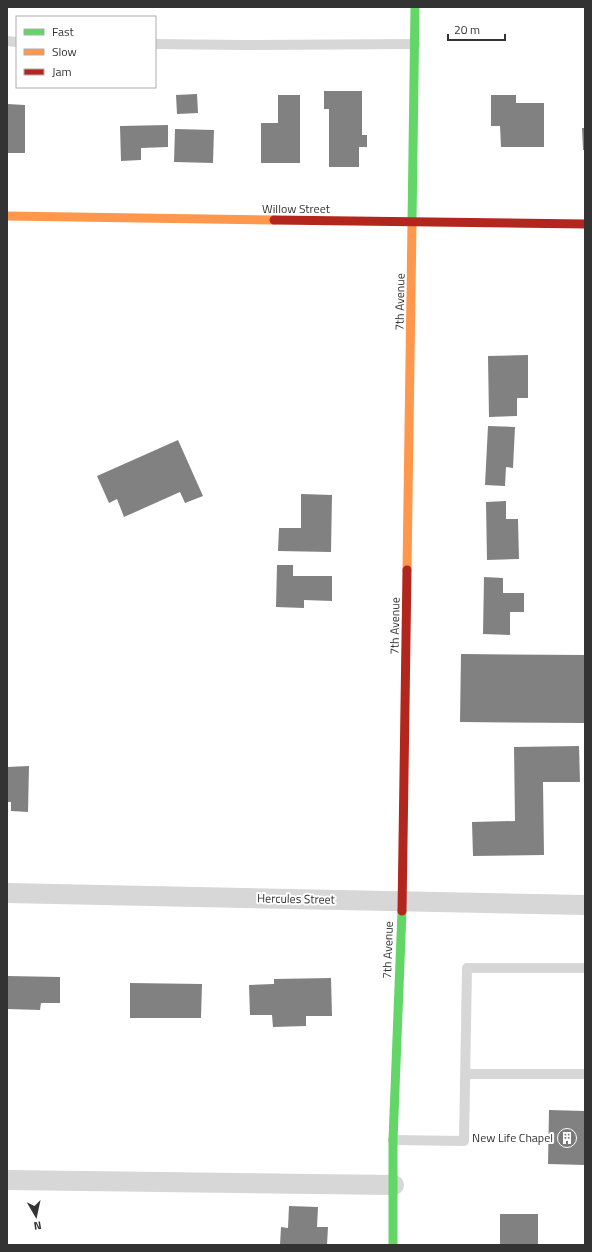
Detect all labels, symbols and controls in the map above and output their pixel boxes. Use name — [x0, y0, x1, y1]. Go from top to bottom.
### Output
legend — [16, 16, 156, 88]
scale bar — [448, 16, 505, 42]
text: 20 m — [454, 20, 480, 39]
text: Fast — [52, 22, 75, 41]
text: Slow — [52, 42, 77, 61]
text: Jam — [52, 62, 72, 81]
street label: Willow Street — [262, 199, 331, 218]
street label: 7th Avenue — [389, 273, 410, 331]
street label: 7th Avenue — [384, 597, 405, 655]
street label: Hercules Street — [257, 888, 336, 909]
street label: 7th Avenue — [377, 921, 398, 979]
building icon: New Life Chapel — [556, 1127, 578, 1149]
place label: New Life Chapel — [472, 1128, 553, 1147]
north arrow — [16, 1196, 56, 1236]
text: N — [33, 1217, 43, 1234]

